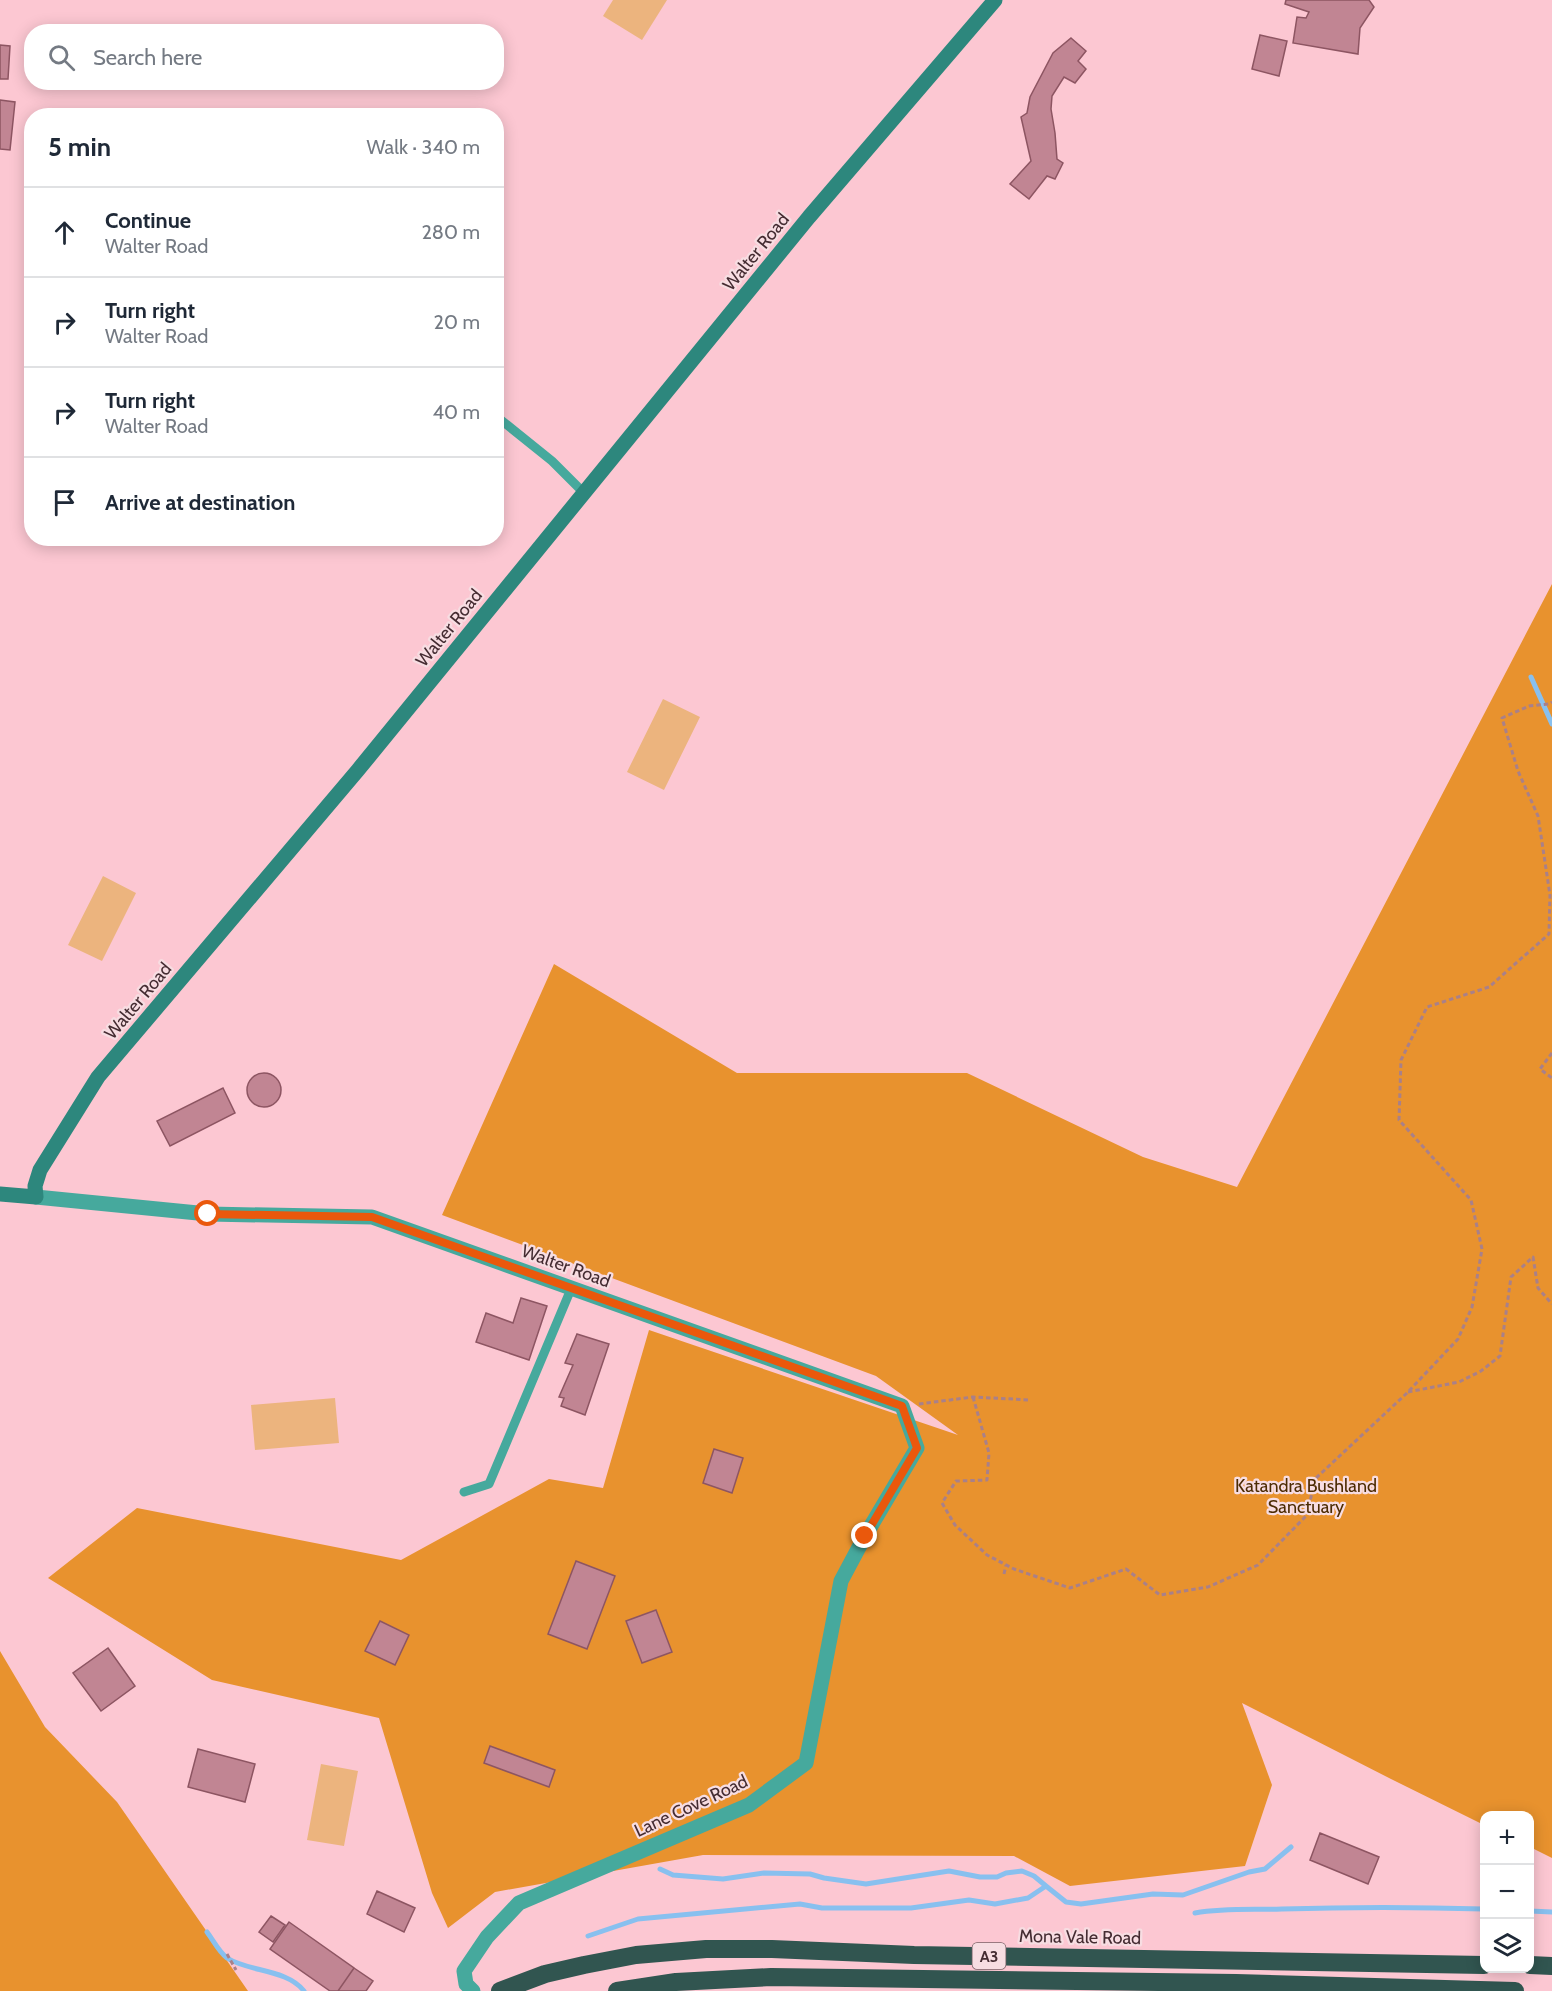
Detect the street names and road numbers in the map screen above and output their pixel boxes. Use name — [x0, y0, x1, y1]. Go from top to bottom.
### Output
street label: Walter Road — [718, 209, 794, 295]
street label: Walter Road — [411, 585, 487, 671]
street label: Walter Road — [100, 958, 176, 1044]
street label: Walter Road — [518, 1240, 614, 1292]
street label: Lane Cove Road — [631, 1770, 751, 1842]
street label: Mona Vale Road — [1019, 1925, 1141, 1949]
road number: A3 — [972, 1943, 1006, 1969]

